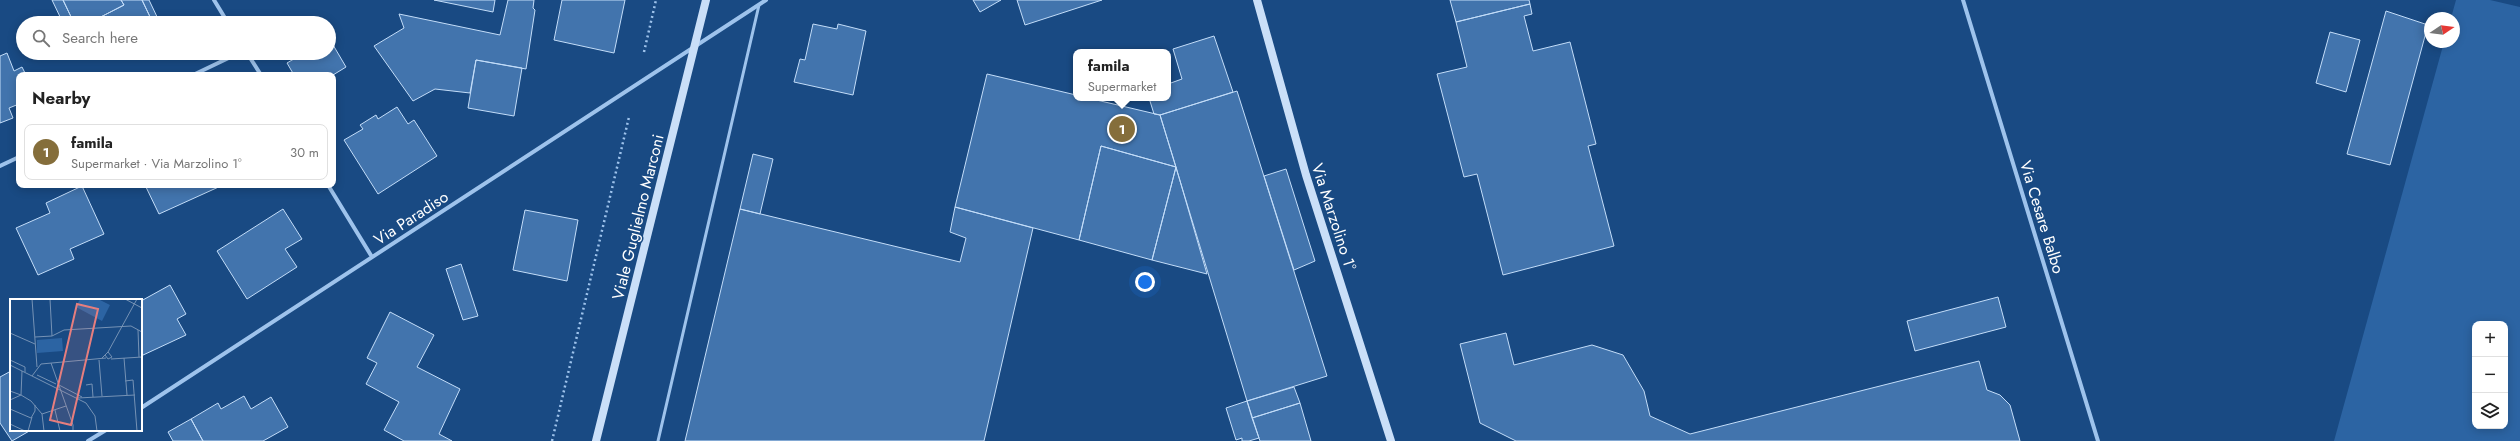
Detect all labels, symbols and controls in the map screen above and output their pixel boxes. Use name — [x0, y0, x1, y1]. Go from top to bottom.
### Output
north arrow — [2424, 12, 2460, 48]
search box — [16, 16, 336, 60]
icon: search — [30, 27, 52, 49]
text: Search here — [62, 27, 138, 49]
popup — [1073, 49, 1171, 101]
text: famila — [1088, 55, 1129, 77]
text: Supermarket — [1088, 77, 1156, 96]
text: Nearby — [32, 86, 90, 110]
pin: 1 — [1109, 114, 1135, 144]
text: famila — [71, 132, 113, 154]
street label: Viale Guglielmo Marconi — [606, 132, 670, 302]
text: 1 — [43, 143, 49, 162]
text: 30 m — [290, 143, 319, 162]
text: Supermarket · Via Marzolino 1° — [71, 154, 242, 173]
street label: Via Cesare Balbo — [2014, 158, 2070, 277]
street label: Via Marzolino 1° — [1306, 161, 1362, 274]
street label: Via Paradiso — [369, 185, 453, 251]
your location — [1135, 272, 1155, 292]
inset map — [10, 299, 142, 431]
map controls — [2472, 321, 2508, 429]
button: + — [2472, 321, 2508, 357]
button: − — [2472, 357, 2508, 393]
button: layers — [2472, 393, 2508, 429]

